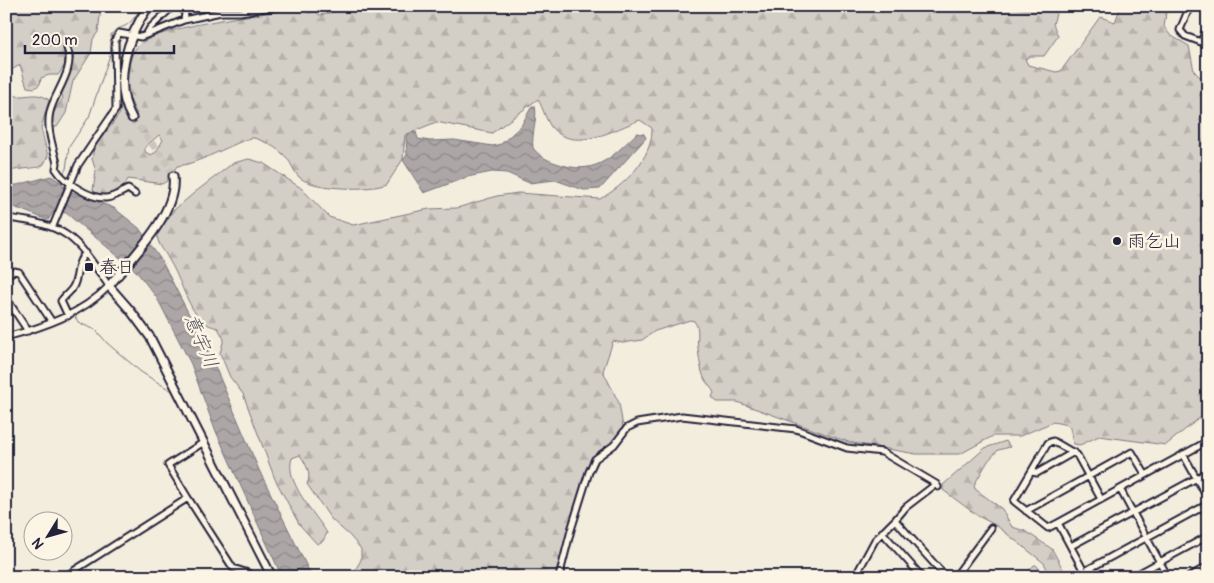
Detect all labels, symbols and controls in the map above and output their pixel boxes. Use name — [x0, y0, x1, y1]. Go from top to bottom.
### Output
scale bar — [25, 22, 174, 54]
text: 200 m — [32, 31, 77, 50]
place label: 雨乞山 — [1127, 230, 1181, 253]
marker: 雨乞山 — [1111, 235, 1123, 247]
place label: 春日 — [99, 256, 135, 279]
marker: 春日 — [83, 261, 95, 273]
water label: 意宇川 — [179, 310, 223, 372]
north arrow — [22, 510, 72, 560]
text: N — [28, 535, 48, 552]

